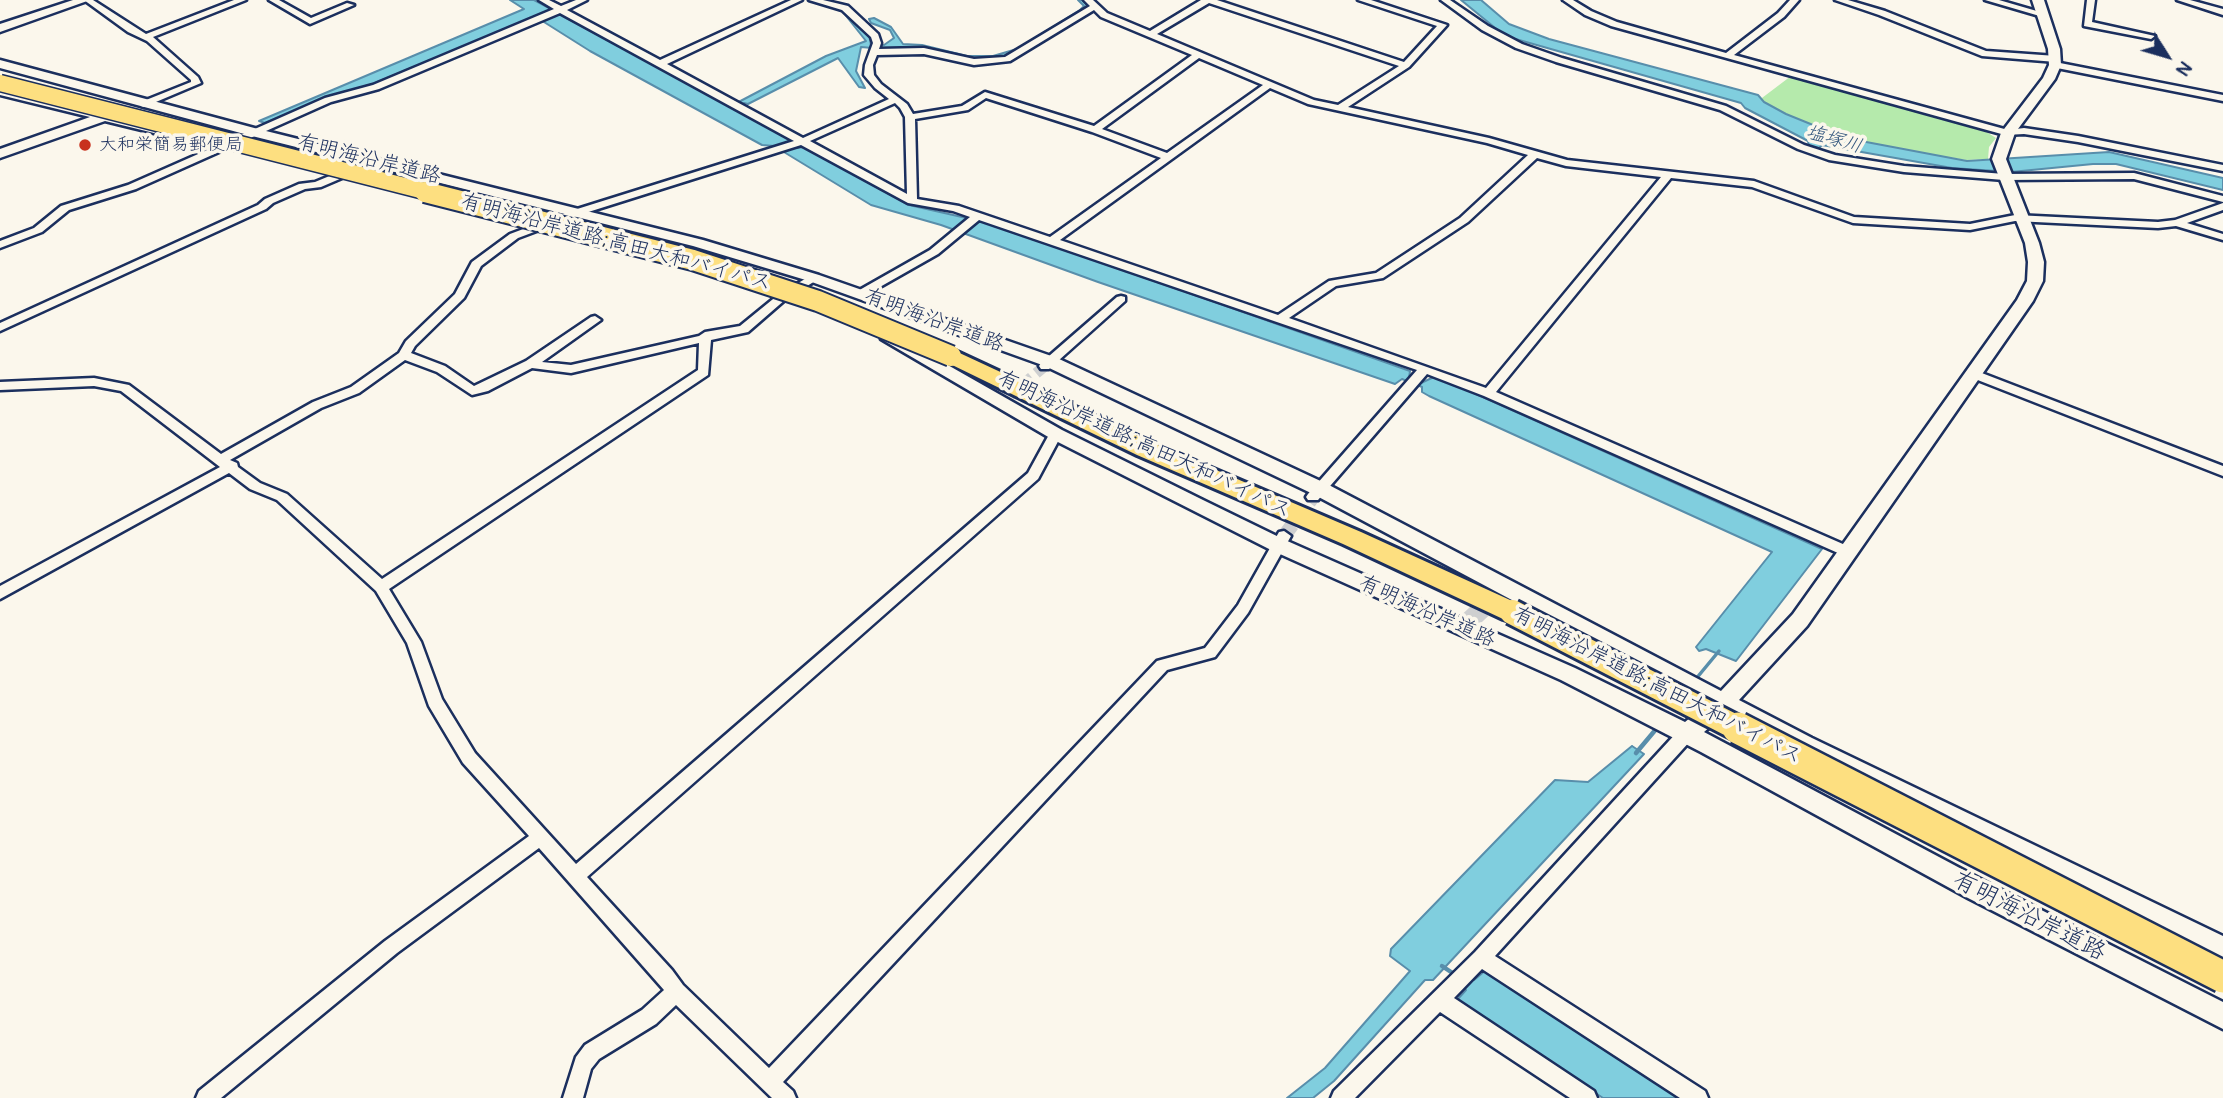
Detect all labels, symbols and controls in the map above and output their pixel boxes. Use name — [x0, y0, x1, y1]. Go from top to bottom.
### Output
north arrow — [2132, 21, 2202, 91]
text: N — [2170, 56, 2197, 81]
water label: 塩塚川 — [1803, 121, 1865, 159]
street label: 有明海沿岸道路 — [295, 130, 443, 190]
place label: 大和栄簡易郵便局 — [99, 134, 243, 156]
marker: 大和栄簡易郵便局 — [77, 137, 93, 153]
street label: 有明海沿岸道路;高田大和バイパス — [458, 189, 774, 297]
street label: 有明海沿岸道路 — [861, 284, 1007, 358]
street label: 有明海沿岸道路;高田大和バイパス — [993, 366, 1295, 524]
street label: 有明海沿岸道路 — [1355, 571, 1499, 653]
street label: 有明海沿岸道路;高田大和バイパス — [1508, 602, 1806, 770]
street label: 有明海沿岸道路 — [1948, 866, 2110, 968]

